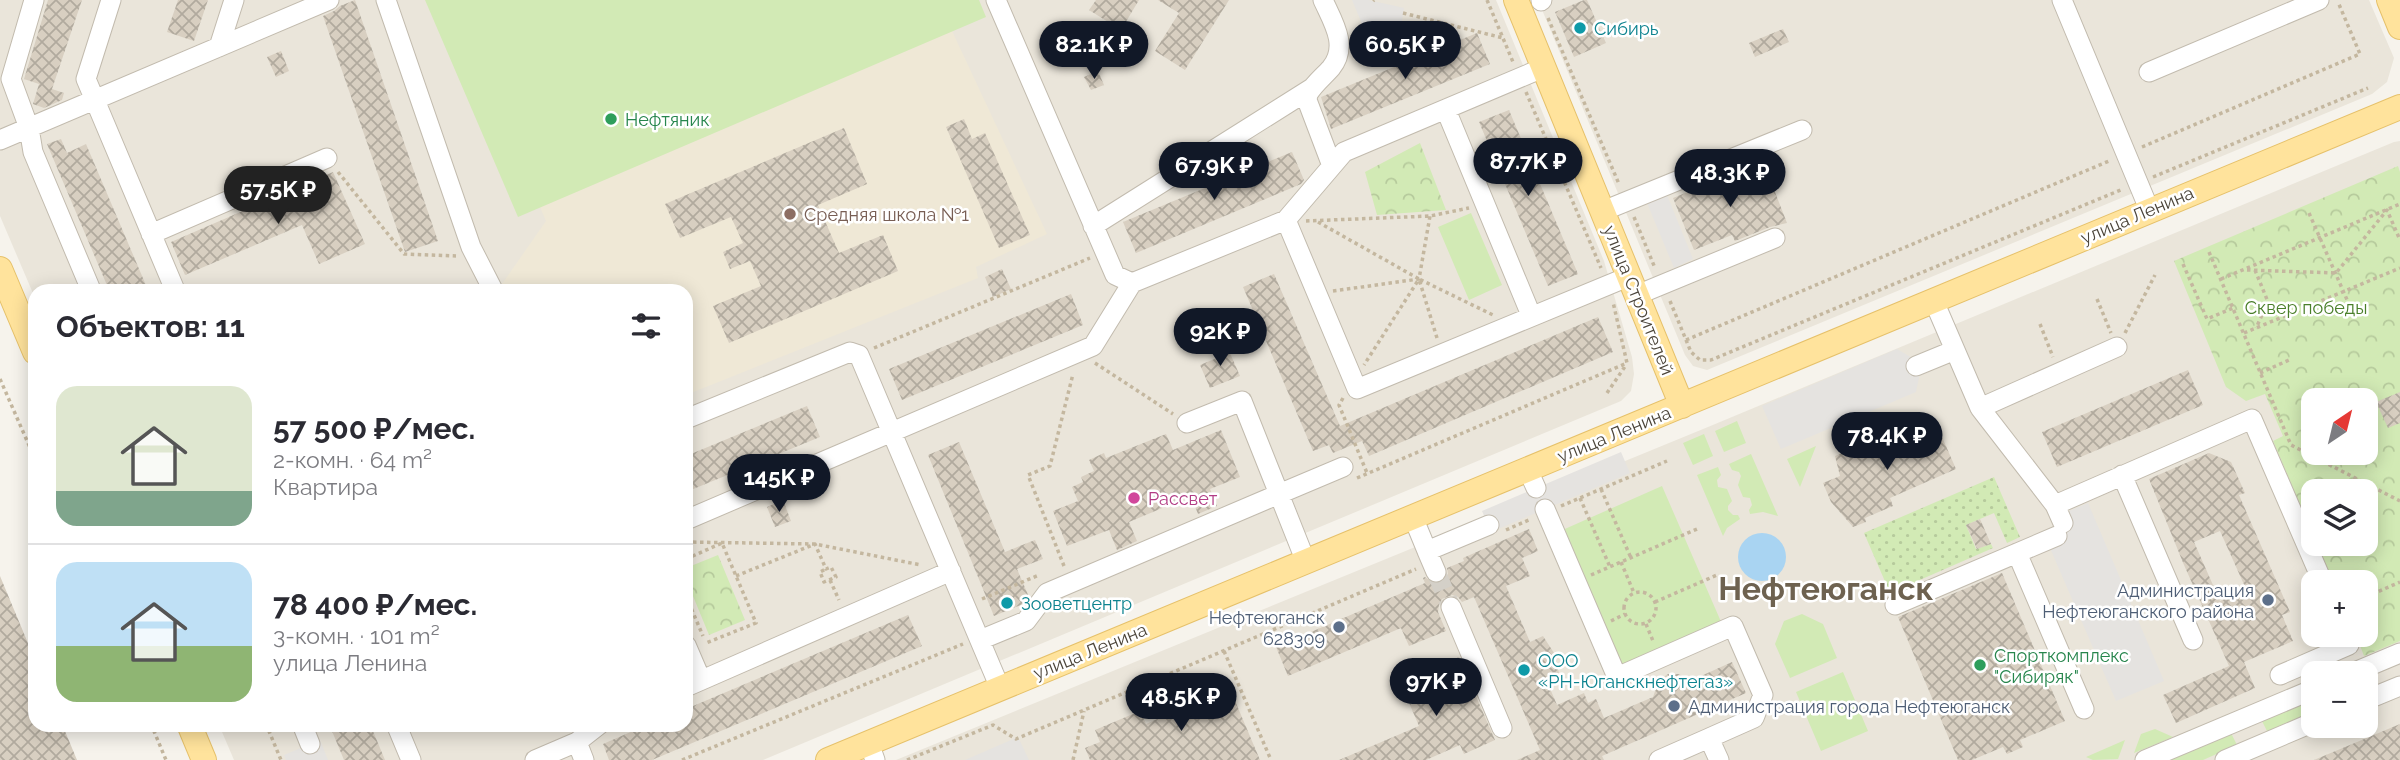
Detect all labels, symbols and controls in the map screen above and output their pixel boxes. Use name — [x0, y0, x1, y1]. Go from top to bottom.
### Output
place label: Сибирь — [1594, 18, 1659, 39]
marker: Сибирь — [1572, 20, 1588, 36]
pin: 82.1K ₽ — [1029, 22, 1159, 81]
pin: 60.5K ₽ — [1340, 22, 1470, 81]
text: 82.1K ₽ — [1055, 30, 1133, 57]
text: 60.5K ₽ — [1365, 30, 1445, 57]
place label: Нефтяник — [625, 109, 710, 130]
marker: Нефтяник — [603, 111, 619, 127]
pin: 87.7K ₽ — [1463, 138, 1593, 198]
pin: 67.9K ₽ — [1149, 142, 1279, 202]
text: 87.7K ₽ — [1489, 147, 1567, 174]
pin: 48.3K ₽ — [1665, 150, 1795, 209]
text: 67.9K ₽ — [1175, 151, 1253, 178]
text: 48.3K ₽ — [1690, 158, 1770, 185]
pin: 57.5K ₽ — [213, 166, 343, 226]
text: 57.5K ₽ — [240, 175, 316, 202]
street label: улица Ленина — [2077, 182, 2197, 248]
place label: Средняя школа №1 — [804, 204, 969, 225]
marker: Средняя школа №1 — [782, 206, 798, 222]
street label: улица Строителей — [1599, 222, 1679, 378]
park label: Сквер победы — [2245, 297, 2367, 318]
icon: filters — [627, 307, 665, 345]
pin: 92K ₽ — [1171, 308, 1269, 368]
text: Объектов: 11 — [56, 309, 245, 344]
text: 92K ₽ — [1190, 317, 1250, 344]
north arrow — [2301, 388, 2378, 466]
map controls — [2301, 388, 2378, 738]
street label: улица Ленина — [1554, 402, 1674, 466]
text: 57 500 ₽/мес. — [273, 411, 475, 446]
pin: 78.4K ₽ — [1822, 412, 1952, 472]
icon: home — [112, 414, 196, 498]
text: 78.4K ₽ — [1847, 421, 1927, 448]
text: 2-комн. · 64 m² — [273, 446, 432, 473]
pin: 145K ₽ — [722, 454, 836, 514]
text: 145K ₽ — [743, 463, 815, 490]
text: Квартира — [273, 473, 378, 500]
button: layers — [2301, 479, 2378, 556]
place label: Рассвет — [1148, 488, 1218, 509]
marker: Рассвет — [1126, 490, 1142, 506]
district label: Нефтеюганск — [1718, 570, 1934, 607]
button: + — [2301, 570, 2378, 647]
place label: Администрация Нефтеюганского района — [2042, 580, 2254, 622]
text: 78 400 ₽/мес. — [273, 587, 477, 622]
icon: home — [112, 590, 196, 674]
marker: Администрация Нефтеюганского района — [2260, 592, 2276, 608]
place label: Зооветцентр — [1021, 593, 1132, 614]
marker: Зооветцентр — [999, 595, 1015, 611]
place label: Нефтеюганск 628309 — [1209, 607, 1325, 649]
street label: улица Ленина — [1030, 619, 1150, 683]
marker: Нефтеюганск 628309 — [1331, 619, 1347, 635]
text: 3-комн. · 101 m² — [273, 622, 440, 649]
place label: Спорткомплекс "Сибиряк" — [1994, 645, 2129, 687]
text: улица Ленина — [273, 649, 427, 676]
place label: ООО «РН-Юганскнефтегаз» — [1538, 650, 1733, 692]
marker: Спорткомплекс "Сибиряк" — [1972, 657, 1988, 673]
pin: 97K ₽ — [1387, 658, 1485, 718]
button: − — [2301, 661, 2378, 738]
marker: ООО «РН-Юганскнефтегаз» — [1516, 662, 1532, 678]
text: 97K ₽ — [1406, 667, 1466, 694]
pin: 48.5K ₽ — [1116, 674, 1246, 733]
text: 48.5K ₽ — [1142, 682, 1220, 709]
place label: Администрация города Нефтеюганск — [1688, 696, 2010, 717]
marker: Администрация города Нефтеюганск — [1666, 698, 1682, 714]

